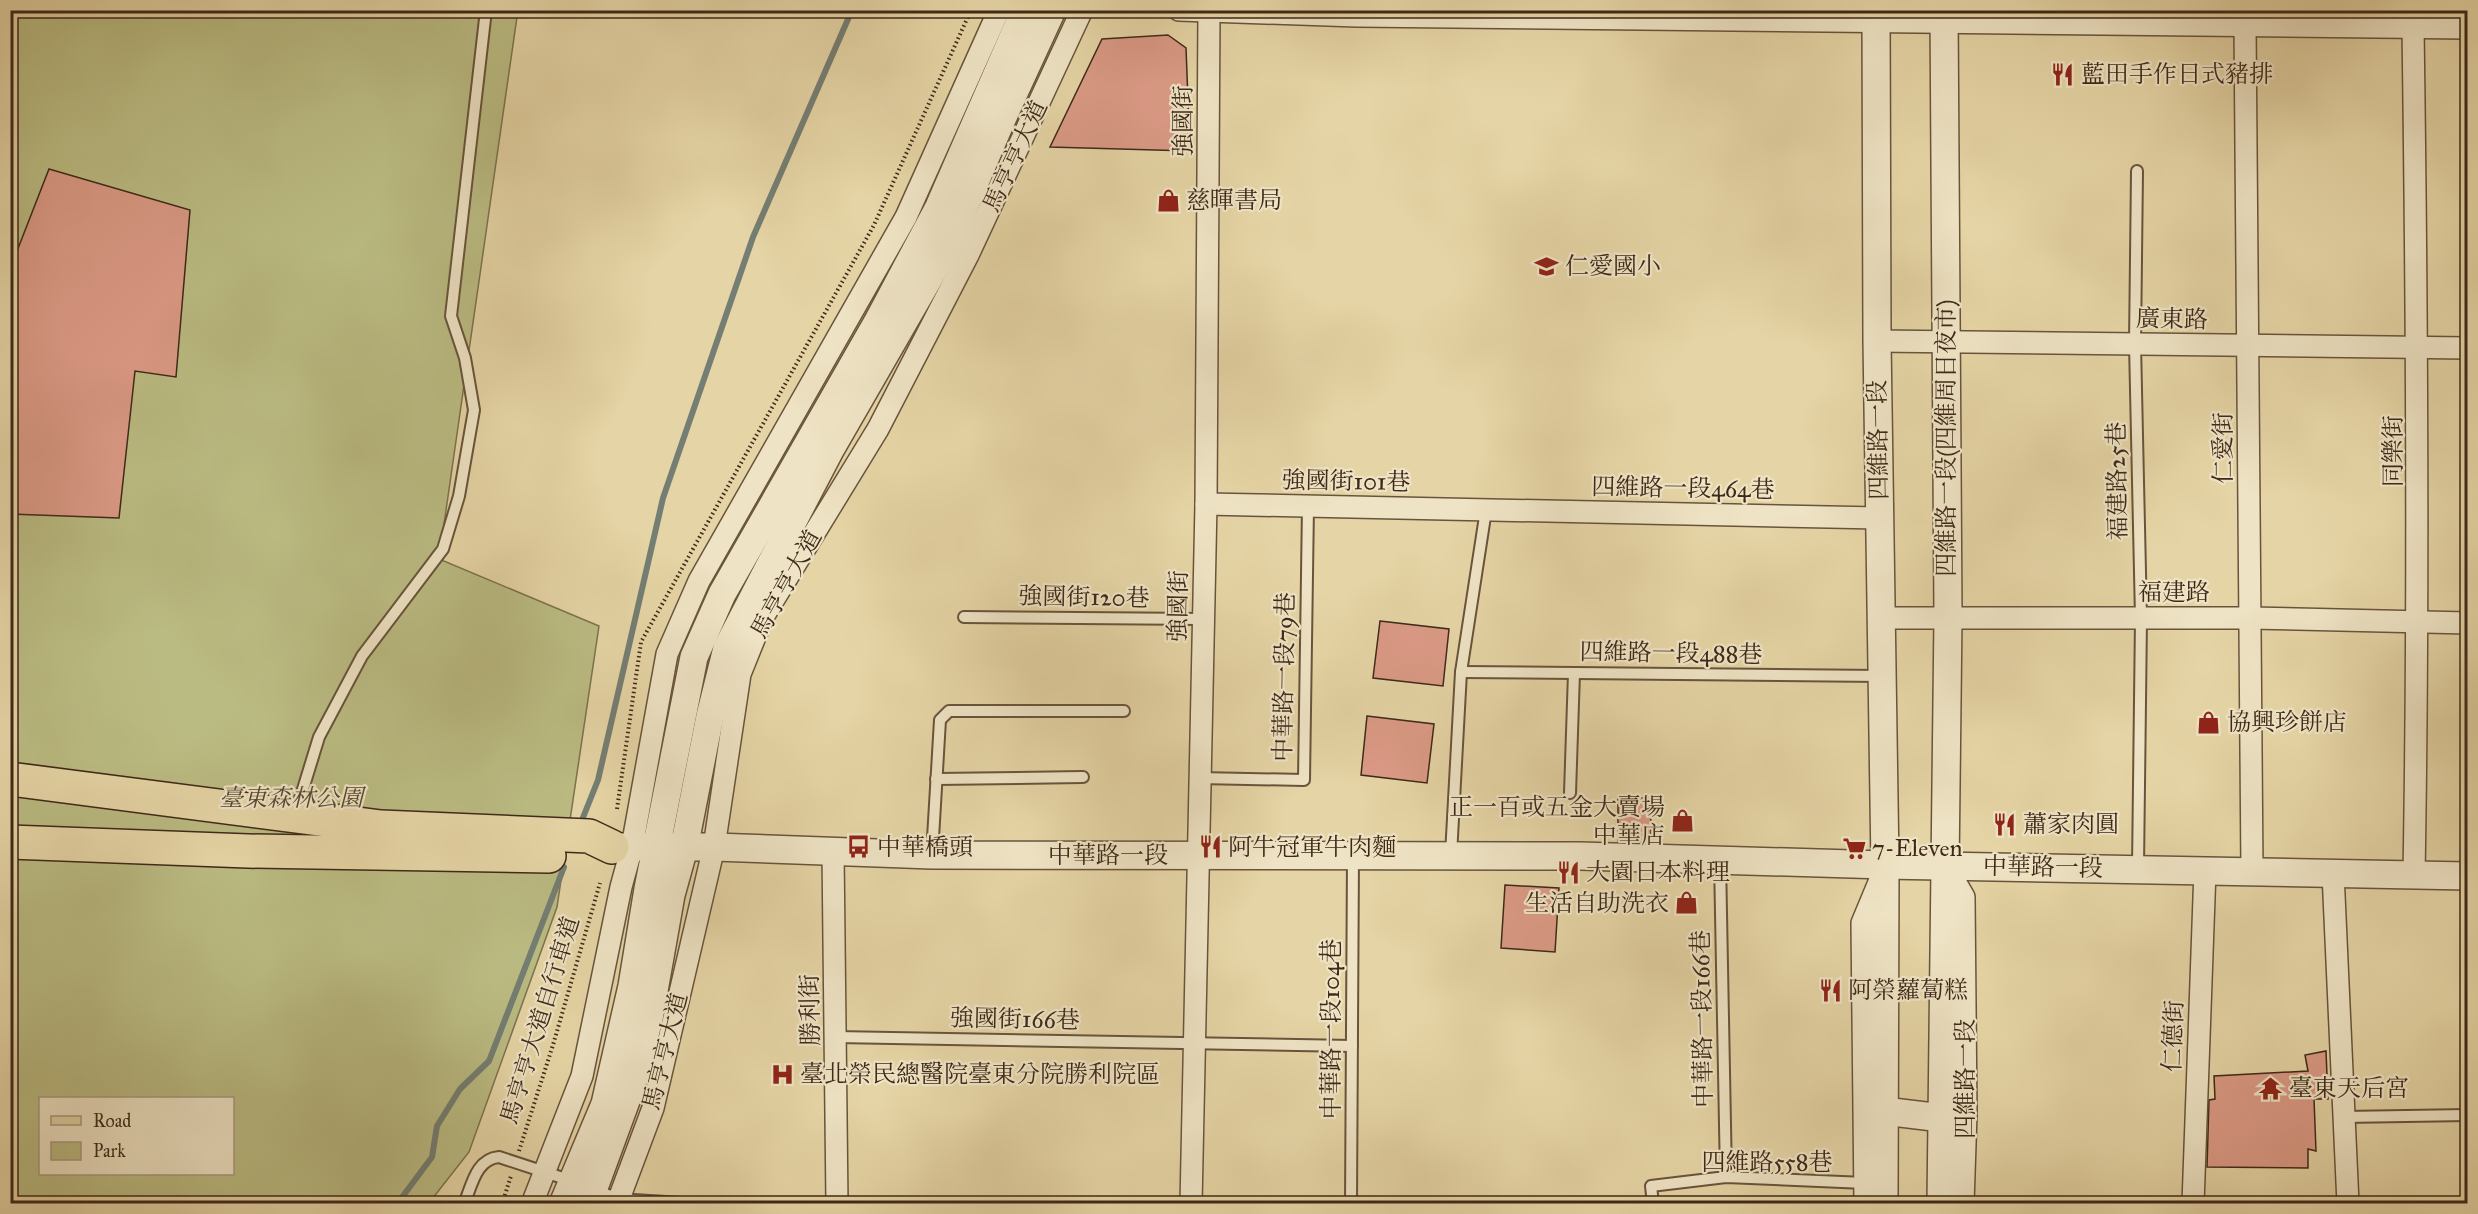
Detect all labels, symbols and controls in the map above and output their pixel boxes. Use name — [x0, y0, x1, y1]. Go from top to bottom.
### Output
place label: 藍田手作日式豬排 — [2081, 59, 2273, 89]
restaurant icon: 藍田手作日式豬排 — [2050, 61, 2076, 87]
street label: 強國街 — [1168, 85, 1198, 157]
street label: 馬亨亨大道 — [976, 95, 1054, 217]
place label: 慈暉書局 — [1186, 185, 1282, 215]
shop icon: 慈暉書局 — [1155, 187, 1181, 213]
place label: 仁愛國小 — [1565, 251, 1661, 281]
school or university icon: 仁愛國小 — [1534, 253, 1560, 279]
street label: 四維路一段(四維周日夜市) — [1931, 299, 1961, 577]
street label: 廣東路 — [2136, 303, 2208, 335]
street label: 四維路一段 — [1862, 380, 1894, 500]
street label: 仁愛街 — [2208, 412, 2238, 484]
street label: 同樂街 — [2378, 415, 2408, 487]
street label: 福建路25巷 — [2101, 421, 2133, 541]
street label: 強國街101巷 — [1281, 465, 1411, 497]
street label: 四維路一段464巷 — [1591, 471, 1775, 505]
street label: 馬亨亨大道 — [744, 524, 828, 644]
street label: 強國街 — [1162, 570, 1194, 642]
street label: 福建路 — [2138, 577, 2210, 607]
street label: 強國街120巷 — [1018, 581, 1150, 613]
street label: 中華路一段79巷 — [1268, 592, 1300, 762]
street label: 四維路一段488巷 — [1579, 636, 1763, 670]
place label: 協興珍餅店 — [2227, 707, 2347, 737]
shop icon: 協興珍餅店 — [2196, 709, 2222, 735]
park label: 臺東森林公園 — [219, 783, 367, 813]
place label: 正一百或五金大賣場 中華店 — [1449, 792, 1665, 850]
shop icon: 正一百或五金大賣場 中華店 — [1670, 808, 1696, 834]
place label: 蕭家肉圓 — [2023, 809, 2119, 839]
restaurant icon: 蕭家肉圓 — [1992, 811, 2018, 837]
place label: 中華橋頭 — [877, 832, 973, 862]
place label: 阿牛冠軍牛肉麵 — [1228, 832, 1396, 862]
place label: 7-Eleven — [1872, 833, 1962, 863]
bus stop icon: 中華橋頭 — [846, 834, 872, 860]
restaurant icon: 阿牛冠軍牛肉麵 — [1197, 834, 1223, 860]
supermarket icon: 7-Eleven — [1841, 835, 1867, 861]
street label: 中華路一段 — [1048, 840, 1168, 870]
street label: 中華路一段 — [1983, 851, 2103, 883]
place label: 大園日本料理 — [1586, 857, 1730, 887]
restaurant icon: 大園日本料理 — [1555, 859, 1581, 885]
place label: 生活自助洗衣 — [1525, 888, 1669, 918]
shop icon: 生活自助洗衣 — [1674, 890, 1700, 916]
street label: 馬亨亨大道自行車道 — [494, 912, 586, 1128]
street label: 中華路一段166巷 — [1685, 930, 1719, 1108]
street label: 中華路一段104巷 — [1316, 939, 1346, 1119]
street label: 勝利街 — [794, 974, 826, 1046]
place label: 阿榮蘿蔔糕 — [1848, 975, 1968, 1005]
restaurant icon: 阿榮蘿蔔糕 — [1817, 977, 1843, 1003]
street label: 馬亨亨大道 — [636, 989, 694, 1113]
street label: 仁德街 — [2157, 999, 2189, 1073]
street label: 強國街166巷 — [950, 1003, 1080, 1035]
street label: 四維路一段 — [1950, 1019, 1980, 1139]
place label: 臺北榮民總醫院臺東分院勝利院區 — [800, 1059, 1160, 1089]
hospital icon: 臺北榮民總醫院臺東分院勝利院區 — [769, 1061, 795, 1087]
place label: 臺東天后宮 — [2289, 1073, 2409, 1103]
temple icon: 臺東天后宮 — [2258, 1075, 2284, 1101]
legend — [39, 1097, 234, 1175]
text: Road — [93, 1110, 131, 1132]
text: Park — [93, 1140, 126, 1162]
street label: 四維路558巷 — [1701, 1147, 1833, 1177]

